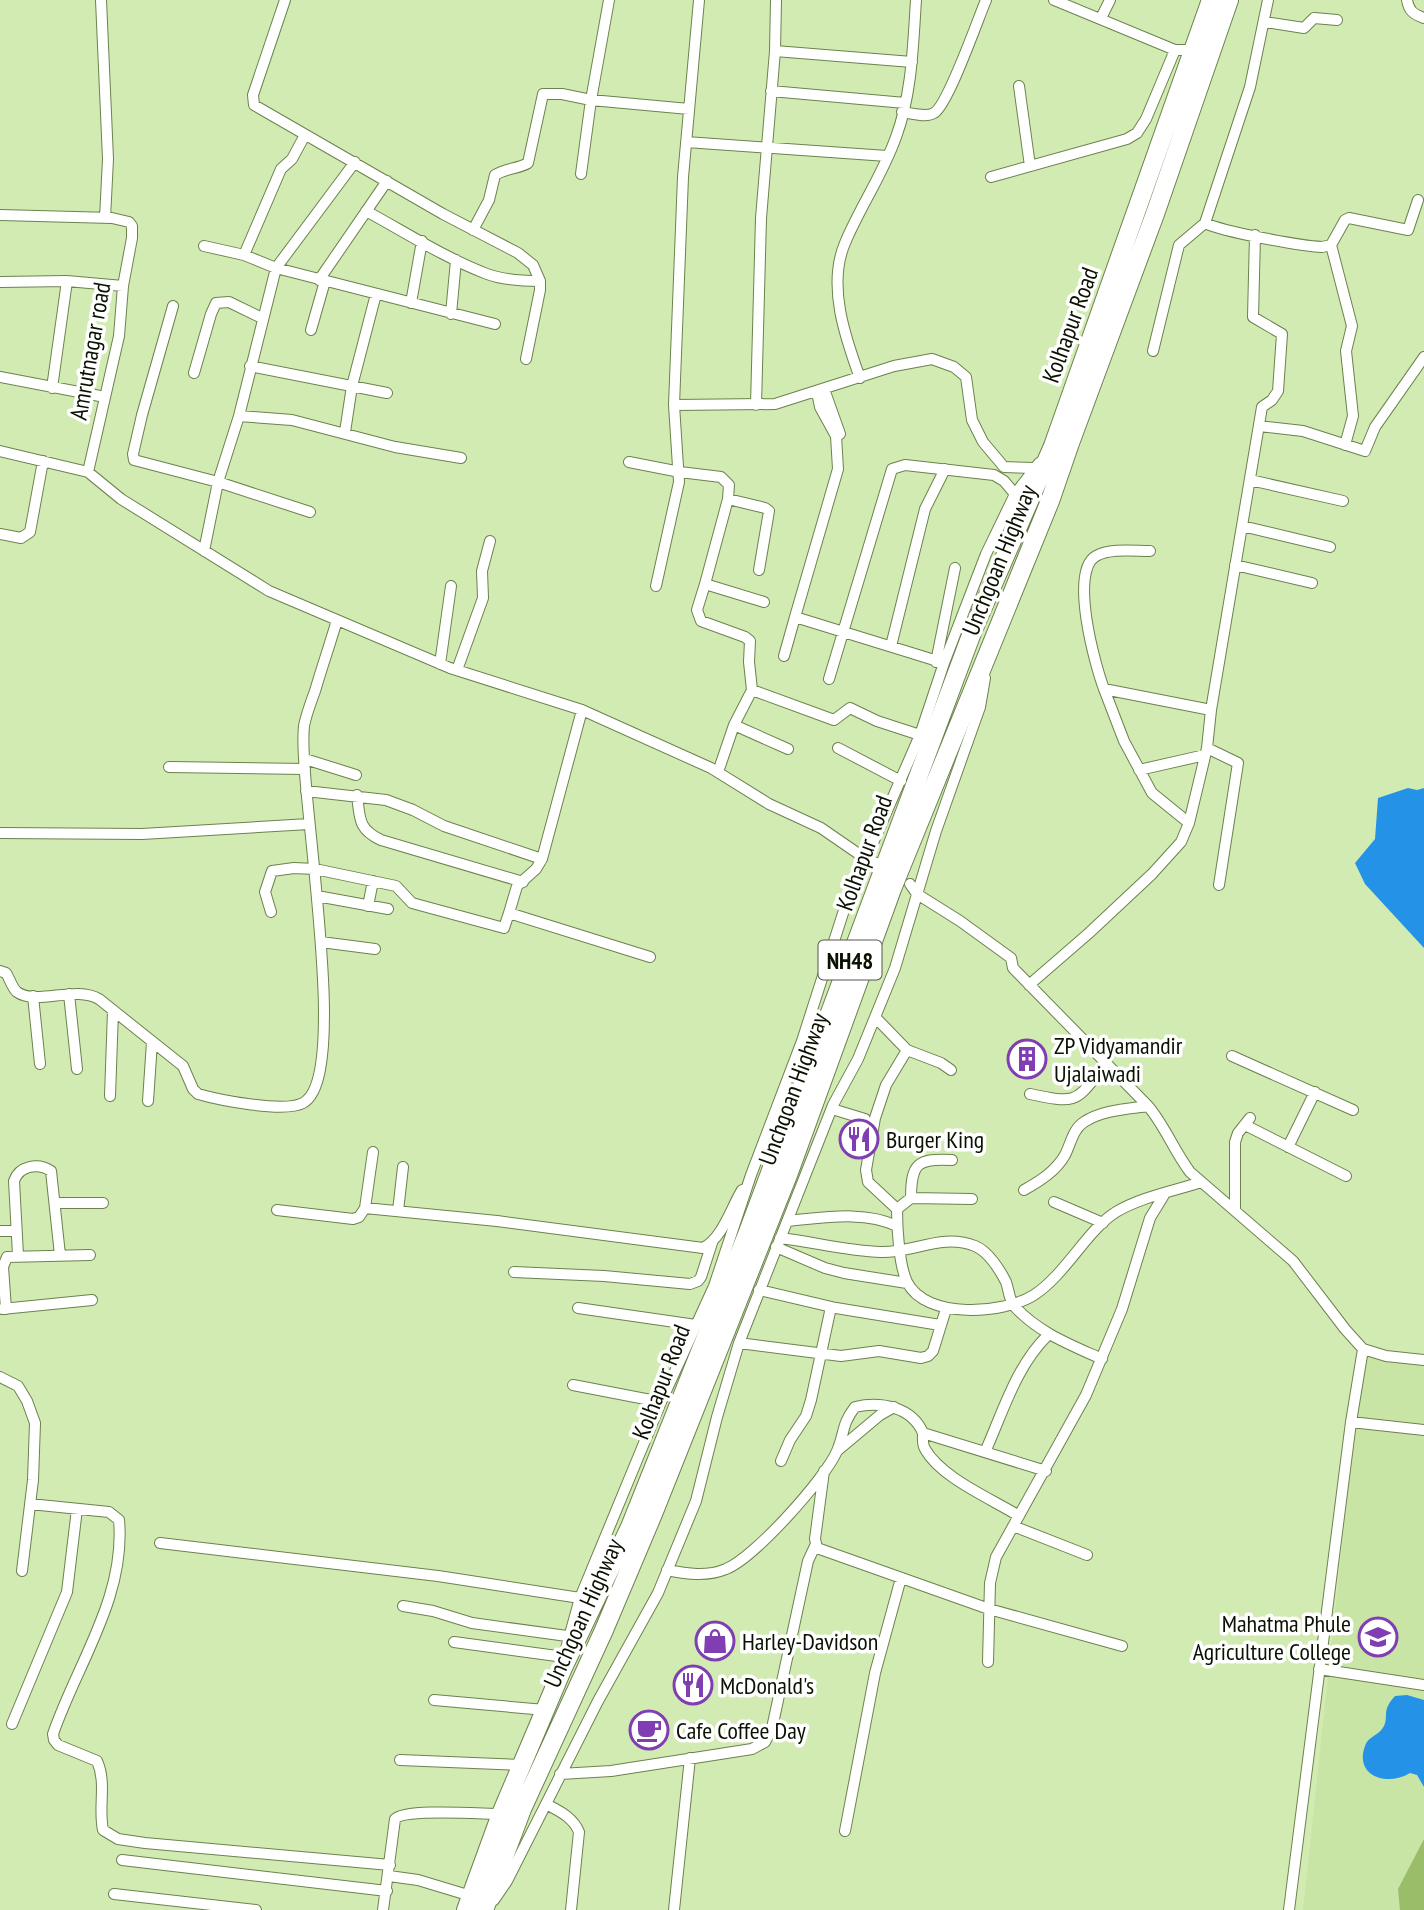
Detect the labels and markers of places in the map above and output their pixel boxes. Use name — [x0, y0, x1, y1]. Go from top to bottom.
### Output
place label: ZP Vidyamandir Ujalaiwadi — [1054, 1030, 1183, 1089]
building icon: ZP Vidyamandir Ujalaiwadi — [1006, 1038, 1048, 1080]
restaurant icon: Burger King — [838, 1118, 880, 1160]
place label: Burger King — [886, 1124, 984, 1155]
place label: Mahatma Phule Agriculture College — [1193, 1608, 1351, 1667]
school or university icon: Mahatma Phule Agriculture College — [1357, 1616, 1399, 1658]
shop icon: Harley-Davidson — [694, 1620, 736, 1662]
place label: Harley-Davidson — [742, 1626, 878, 1657]
restaurant icon: McDonald's — [672, 1664, 714, 1706]
place label: McDonald's — [720, 1670, 814, 1701]
cafe icon: Cafe Coffee Day — [628, 1709, 670, 1751]
place label: Cafe Coffee Day — [676, 1715, 806, 1746]

